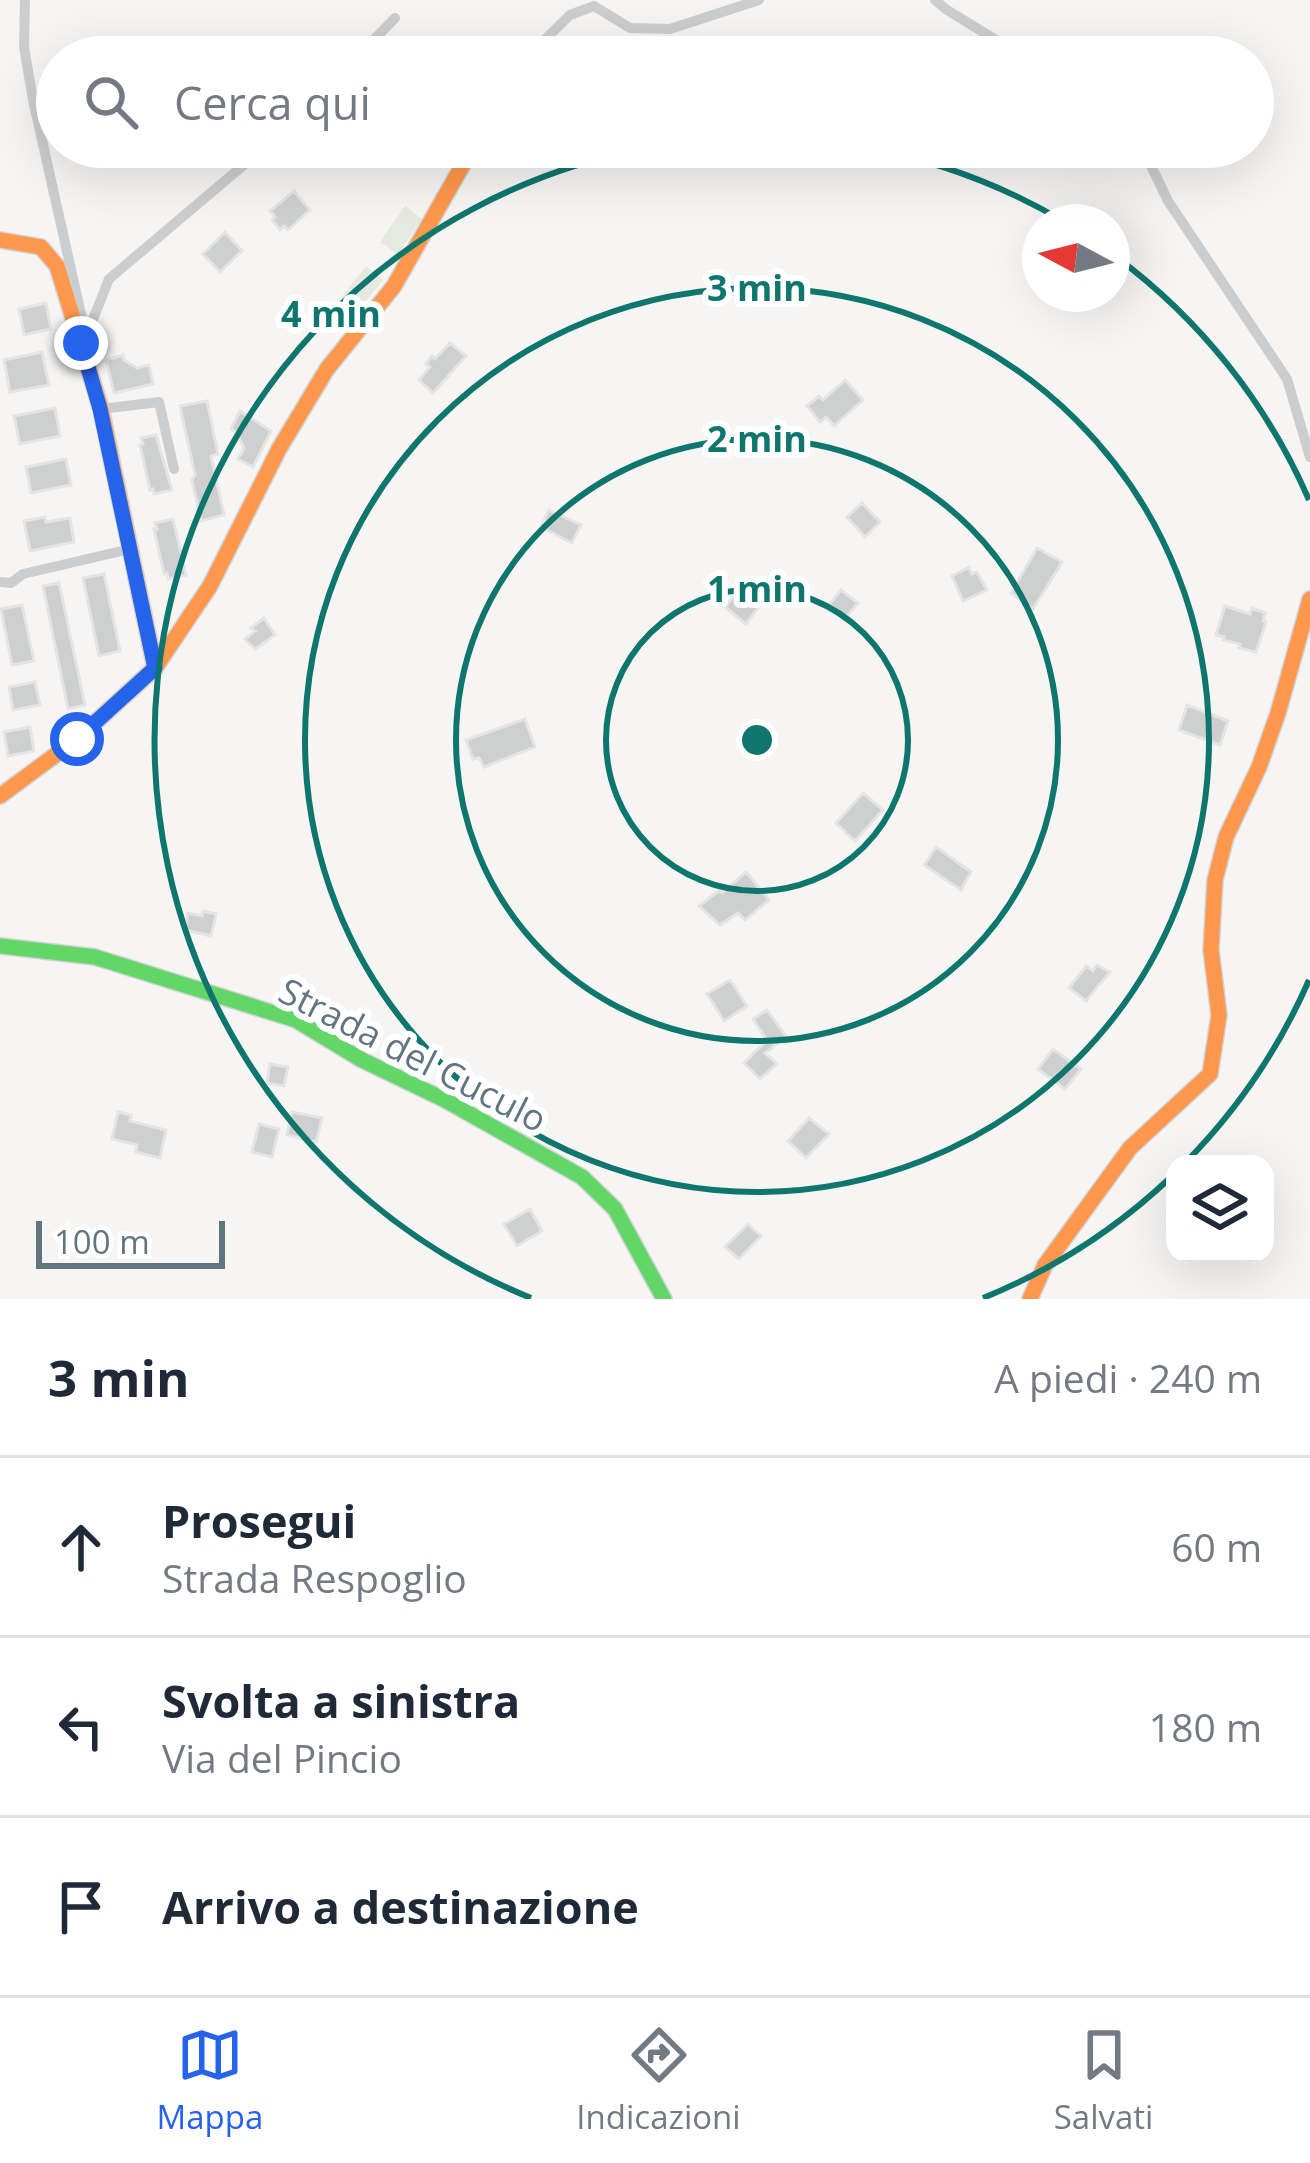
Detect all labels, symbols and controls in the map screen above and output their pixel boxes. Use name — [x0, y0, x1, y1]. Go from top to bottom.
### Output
search box — [36, 36, 1274, 168]
icon: search — [78, 69, 144, 135]
text: Cerca qui — [174, 72, 371, 133]
north arrow — [1022, 204, 1130, 312]
text: 3 min — [707, 263, 807, 312]
text: 4 min — [281, 289, 381, 338]
route end — [54, 316, 108, 370]
text: 2 min — [707, 414, 807, 463]
text: 1 min — [707, 564, 807, 613]
route start — [50, 712, 104, 766]
centre of rings — [736, 719, 778, 761]
street label: Strada del Cuculo — [271, 966, 555, 1143]
map controls — [1166, 1155, 1274, 1263]
button: layers — [1166, 1155, 1274, 1263]
scale bar — [36, 1215, 225, 1268]
text: 100 m — [54, 1219, 150, 1264]
text: 3 min — [48, 1342, 190, 1412]
text: A piedi · 240 m — [994, 1351, 1262, 1404]
text: Prosegui — [162, 1490, 356, 1551]
icon: ahead — [48, 1514, 114, 1580]
text: 60 m — [1171, 1520, 1262, 1573]
text: Strada Respoglio — [162, 1551, 467, 1604]
text: Svolta a sinistra — [162, 1670, 520, 1731]
icon: left — [48, 1694, 114, 1760]
text: 180 m — [1149, 1700, 1262, 1753]
text: Via del Pincio — [162, 1731, 402, 1784]
icon: arrive — [48, 1874, 114, 1940]
text: Arrivo a destinazione — [162, 1876, 639, 1937]
tab: Mappa — [157, 2022, 263, 2139]
tab: Indicazioni — [576, 2022, 741, 2139]
tab: Salvati — [1054, 2022, 1153, 2139]

